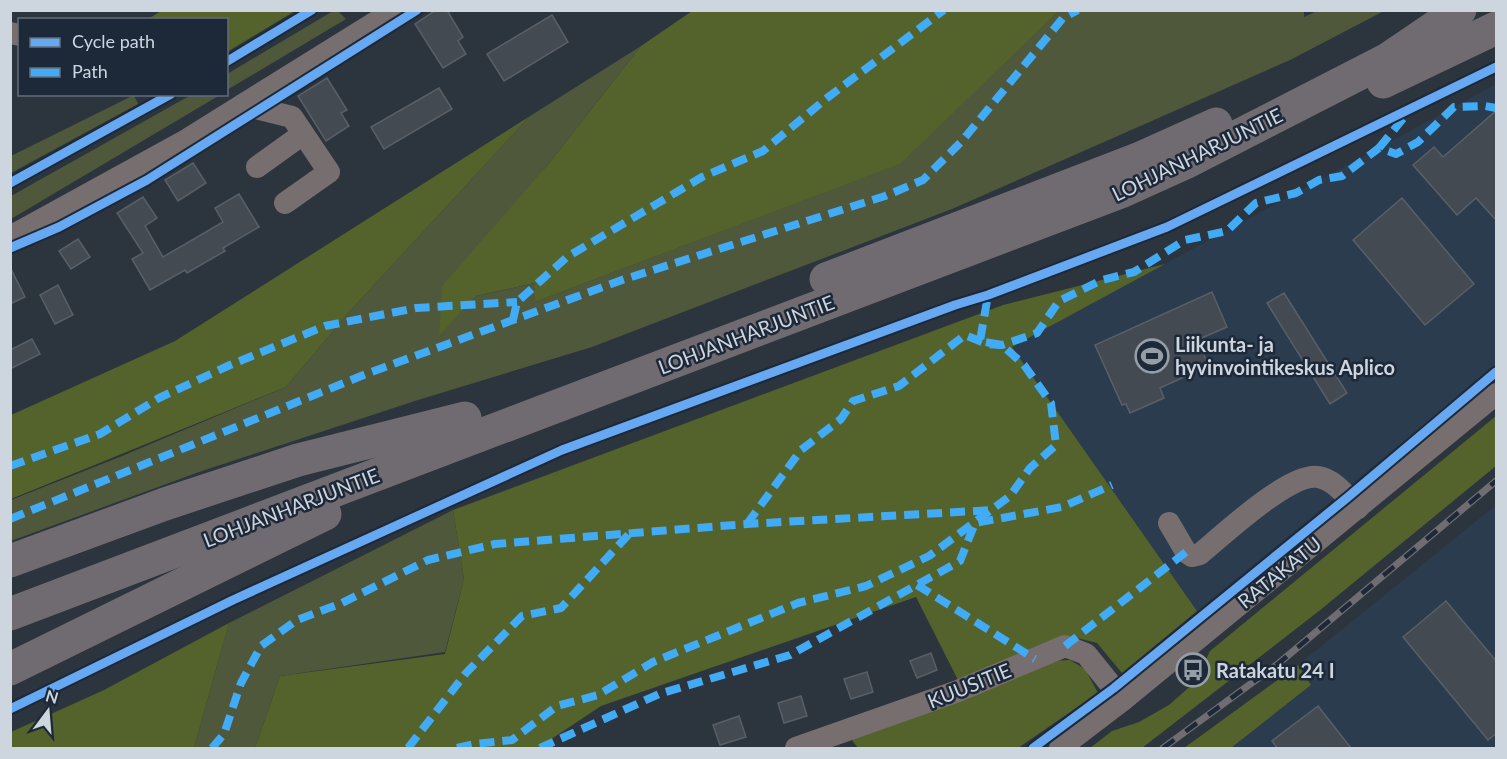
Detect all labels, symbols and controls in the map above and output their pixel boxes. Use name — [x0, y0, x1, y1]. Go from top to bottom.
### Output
legend — [18, 18, 228, 96]
text: Cycle path — [72, 30, 155, 52]
text: Path — [72, 60, 108, 82]
street label: LOHJANHARJUNTIE — [1108, 102, 1286, 206]
street label: LOHJANHARJUNTIE — [655, 289, 837, 379]
place label: Liikunta- ja hyvinvointikeskus Aplico — [1175, 332, 1395, 379]
sports icon: Liikunta- ja hyvinvointikeskus Aplico — [1134, 338, 1170, 374]
street label: LOHJANHARJUNTIE — [200, 462, 382, 552]
street label: RATAKATU — [1232, 531, 1326, 613]
bus stop icon: Ratakatu 24 I — [1175, 652, 1211, 688]
street label: KUUSITIE — [924, 657, 1014, 713]
place label: Ratakatu 24 I — [1216, 658, 1335, 682]
north arrow — [18, 681, 78, 741]
text: N — [44, 685, 61, 707]

